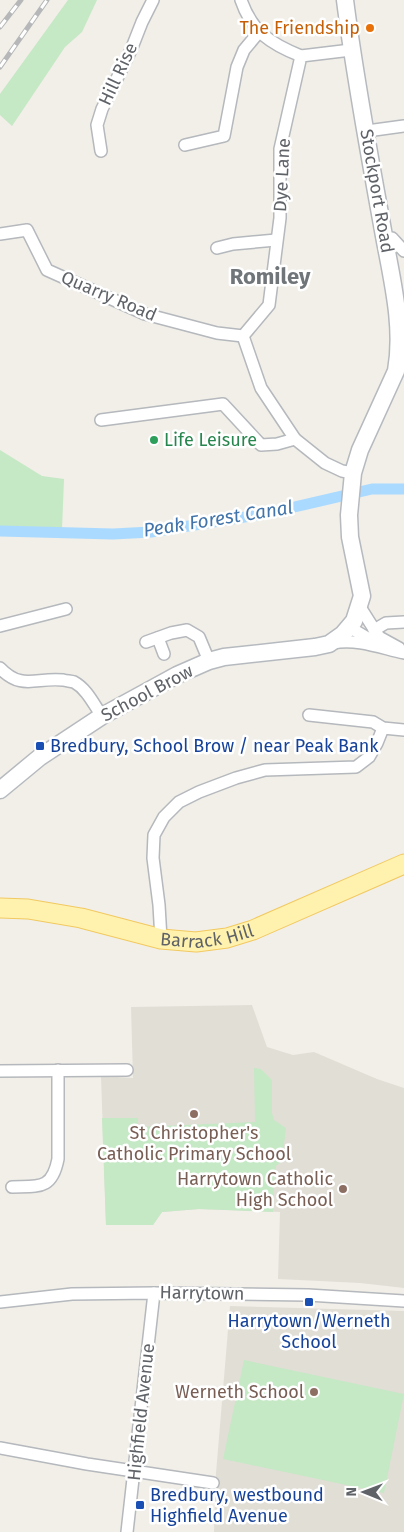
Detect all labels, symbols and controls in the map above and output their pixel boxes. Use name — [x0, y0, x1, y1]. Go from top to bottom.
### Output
place label: The Friendship — [239, 17, 360, 39]
marker: The Friendship — [364, 22, 376, 34]
street label: Hill Rise — [94, 39, 142, 109]
street label: Stockport Road — [355, 127, 399, 255]
street label: Dye Lane — [269, 138, 295, 212]
district label: Romiley — [230, 263, 311, 290]
street label: Quarry Road — [58, 266, 160, 326]
place label: Life Leisure — [164, 429, 257, 451]
marker: Life Leisure — [148, 434, 160, 446]
water label: Peak Forest Canal — [142, 495, 294, 542]
street label: School Brow — [97, 660, 197, 726]
place label: Bredbury, School Brow / near Peak Bank — [50, 735, 379, 757]
marker: Bredbury, School Brow / near Peak Bank — [34, 740, 46, 752]
street label: Barrack Hill — [159, 919, 256, 953]
marker: St Christopher's Catholic Primary School — [188, 1108, 200, 1120]
place label: St Christopher's Catholic Primary School — [97, 1122, 291, 1165]
place label: Harrytown Catholic High School — [177, 1168, 333, 1211]
marker: Harrytown Catholic High School — [337, 1183, 349, 1195]
street label: Harrytown — [159, 1281, 245, 1305]
marker: Harrytown/Werneth School — [303, 1296, 315, 1308]
place label: Harrytown/Werneth School — [227, 1310, 391, 1353]
street label: Highfield Avenue — [123, 1342, 159, 1482]
place label: Werneth School — [175, 1381, 304, 1403]
marker: Werneth School — [308, 1386, 320, 1398]
north arrow — [339, 1467, 389, 1517]
place label: Bredbury, westbound Highfield Avenue — [150, 1484, 324, 1527]
text: N — [343, 1487, 360, 1497]
marker: Bredbury, westbound Highfield Avenue — [134, 1499, 146, 1511]

